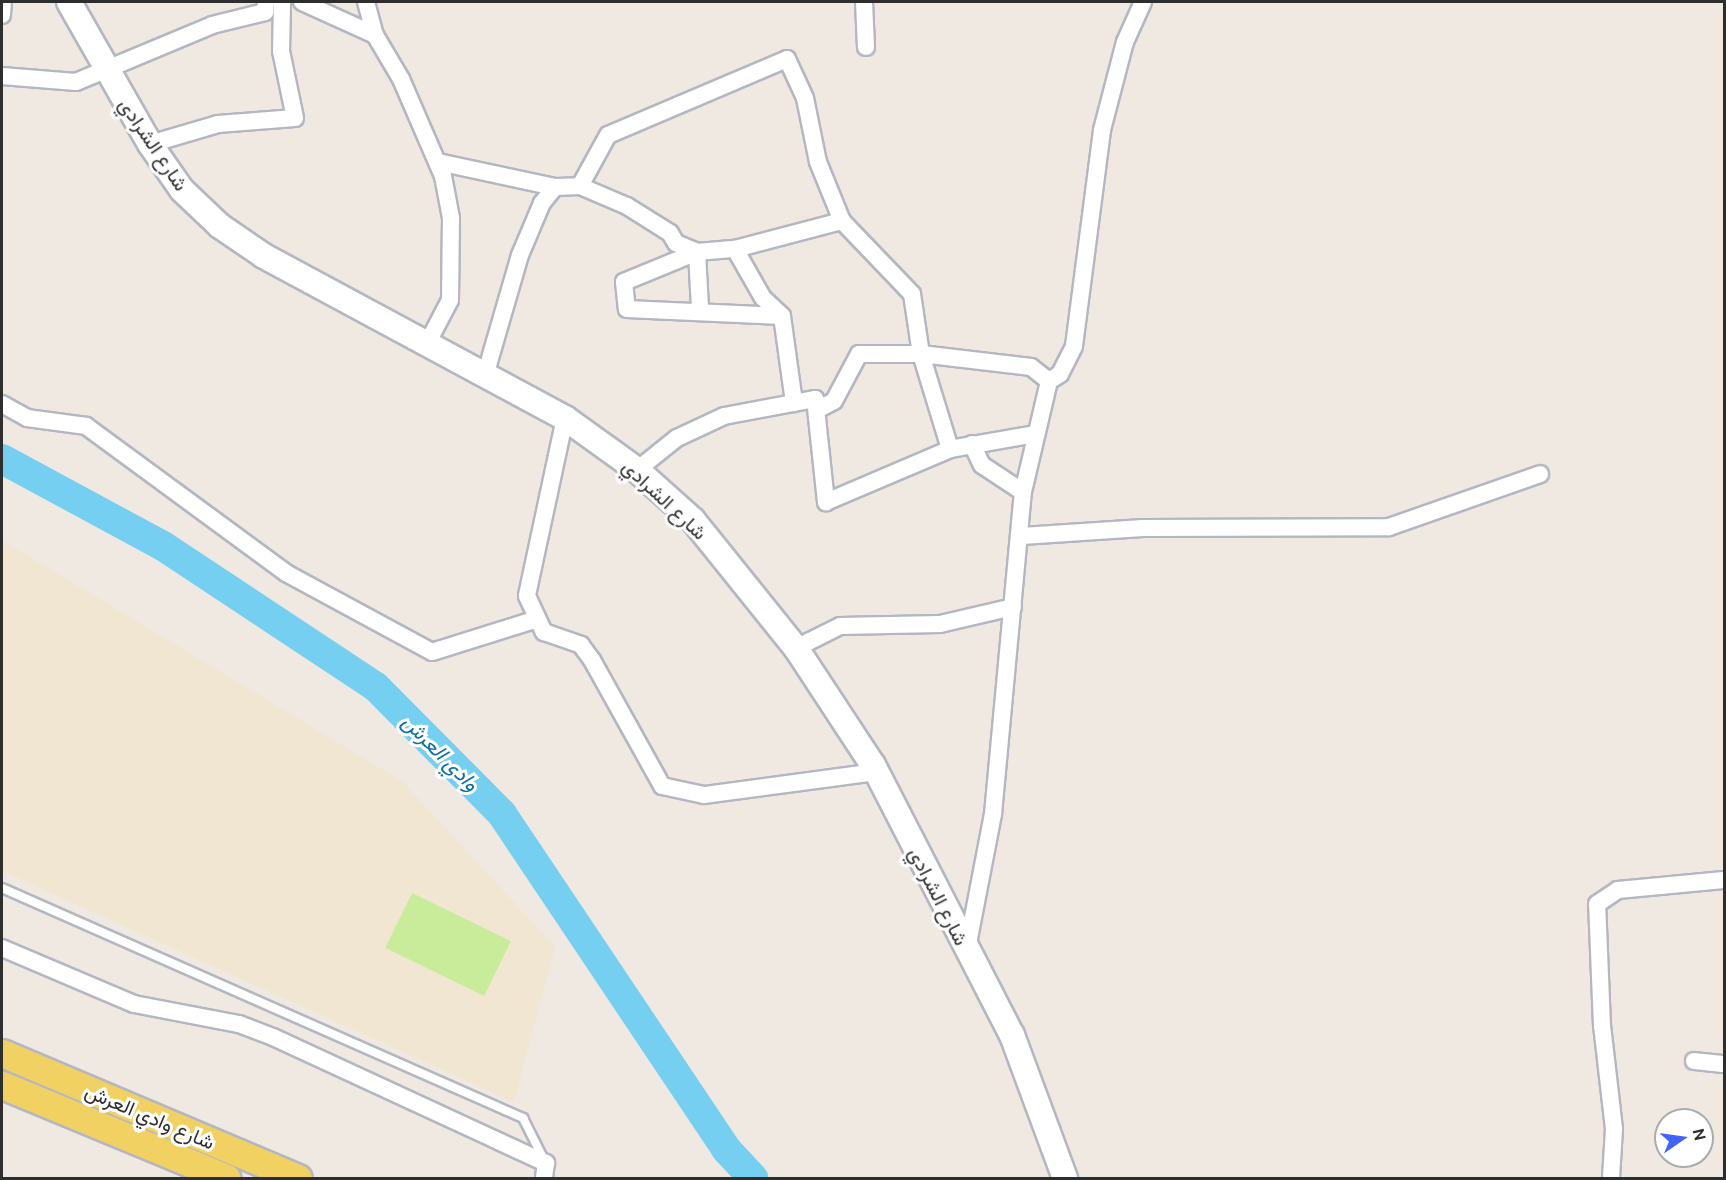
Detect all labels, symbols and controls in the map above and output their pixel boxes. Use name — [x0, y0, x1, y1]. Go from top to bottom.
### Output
street label: شارع الشرادي — [114, 93, 194, 195]
street label: شارع الشرادي — [618, 454, 712, 544]
water label: وادي العرش — [397, 708, 485, 796]
street label: شارع الشرادي — [904, 843, 974, 949]
street label: شارع وادي العرش — [82, 1078, 218, 1154]
north arrow — [1654, 1108, 1714, 1168]
text: N — [1689, 1127, 1710, 1142]

